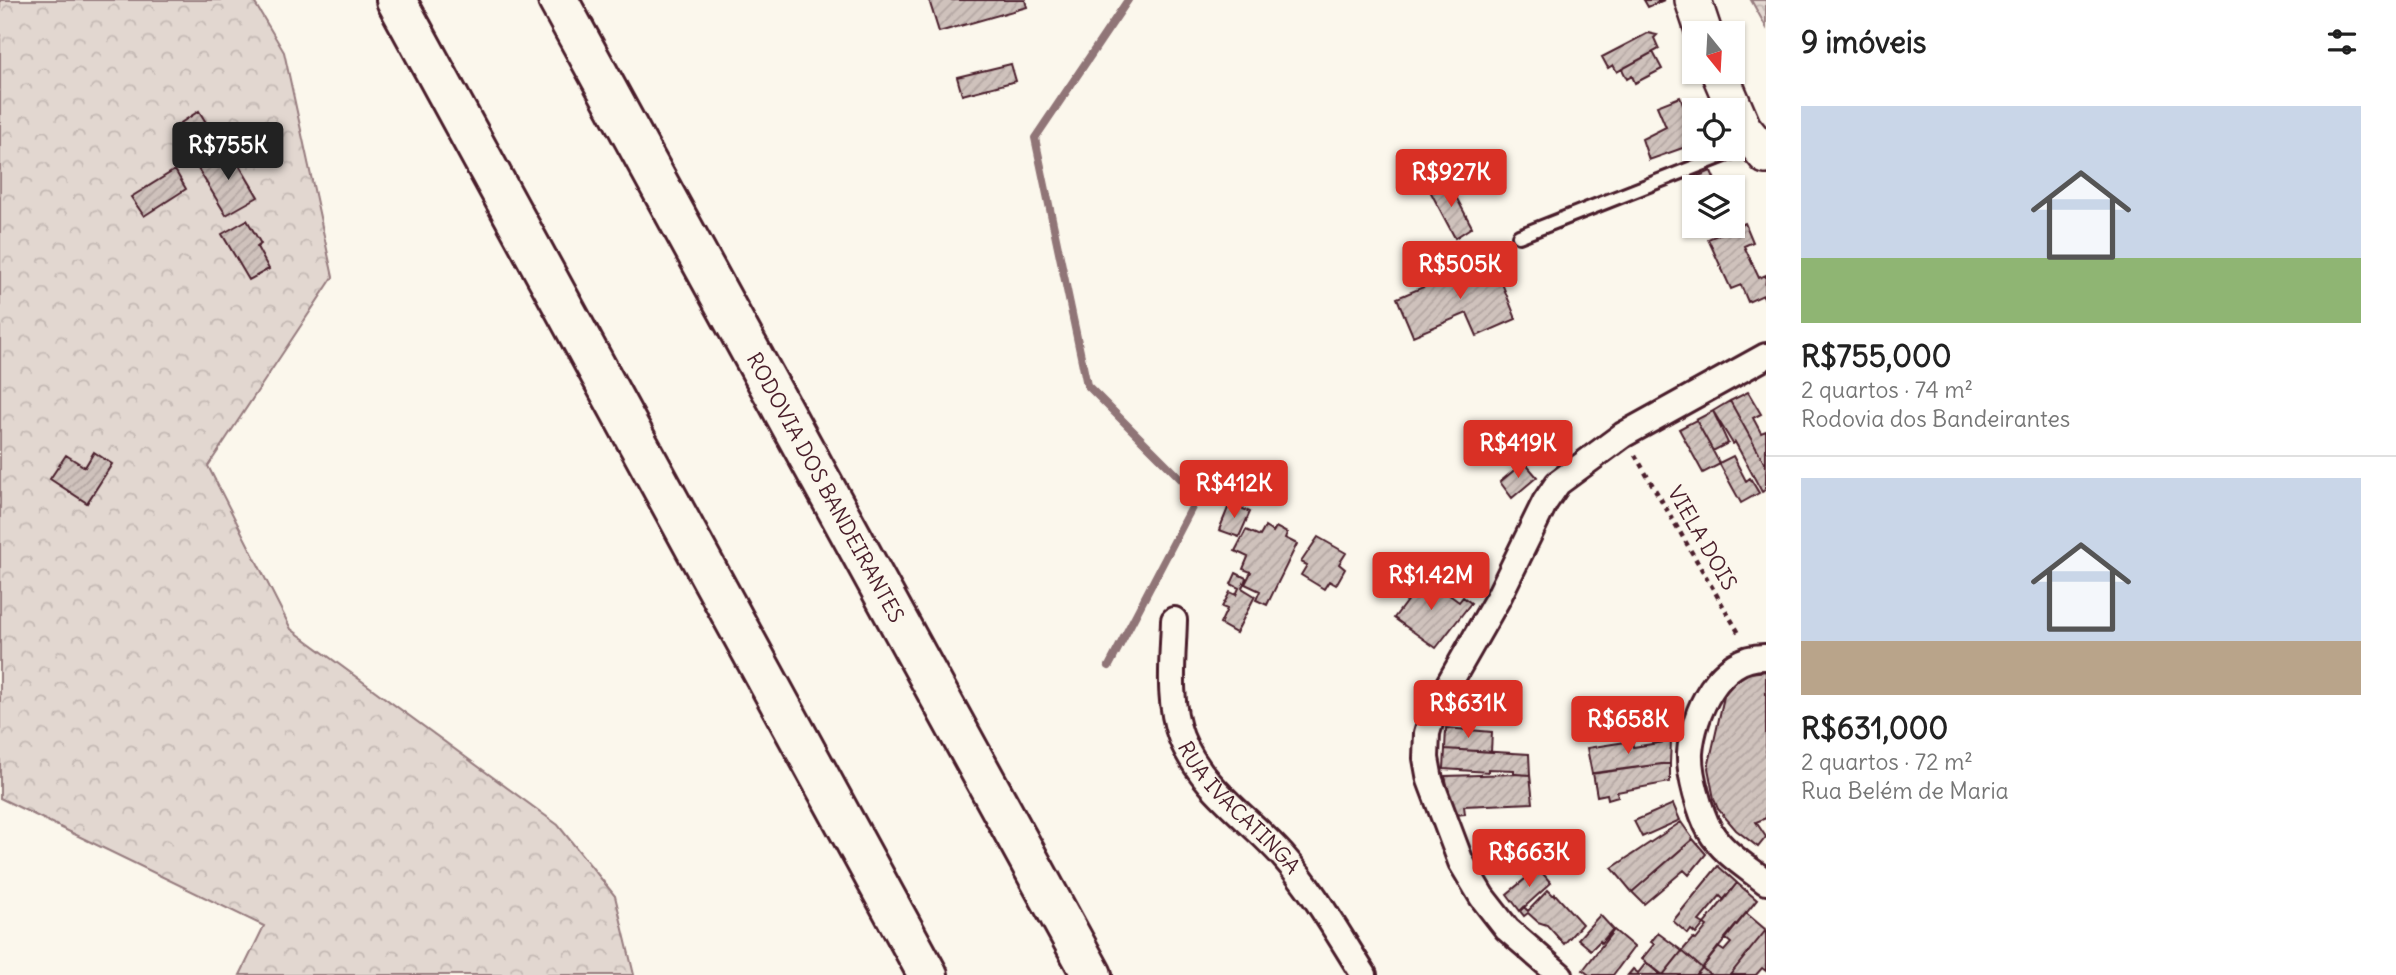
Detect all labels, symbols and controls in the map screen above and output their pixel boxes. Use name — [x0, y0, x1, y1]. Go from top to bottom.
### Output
north arrow — [1682, 21, 1745, 84]
map controls — [1682, 21, 1745, 238]
text: 9 imóveis — [1801, 23, 1926, 61]
icon: filters — [2323, 23, 2361, 61]
button: locate — [1682, 98, 1745, 161]
pin: R$755K — [171, 122, 285, 182]
text: R$755K — [188, 130, 268, 159]
pin: R$927K — [1394, 150, 1508, 209]
icon: home — [2018, 152, 2144, 278]
text: R$927K — [1412, 157, 1490, 186]
button: layers — [1682, 175, 1745, 238]
pin: R$505K — [1403, 242, 1517, 301]
text: R$505K — [1418, 249, 1502, 278]
text: R$755,000 — [1801, 337, 1951, 375]
street label: RODOVIA DOS BANDEIRANTES — [741, 348, 910, 627]
text: 2 quartos · 74 m² — [1801, 375, 1973, 404]
text: Rodovia dos Bandeirantes — [1801, 404, 2070, 433]
pin: R$419K — [1461, 420, 1575, 480]
text: R$419K — [1479, 428, 1557, 457]
pin: R$412K — [1177, 461, 1291, 520]
text: R$412K — [1196, 468, 1272, 497]
street label: VIELA DOIS — [1662, 481, 1743, 595]
icon: home — [2018, 524, 2144, 650]
pin: R$1.42M — [1366, 552, 1496, 612]
text: R$1.42M — [1388, 560, 1474, 589]
pin: R$631K — [1411, 680, 1525, 740]
text: R$631K — [1430, 688, 1506, 717]
pin: R$658K — [1571, 696, 1685, 756]
text: R$658K — [1587, 704, 1669, 733]
text: R$631,000 — [1801, 709, 1948, 747]
street label: RUA IVACATINGA — [1172, 737, 1306, 879]
text: 2 quartos · 72 m² — [1801, 747, 1973, 776]
text: Rua Belém de Maria — [1801, 776, 2009, 805]
pin: R$663K — [1472, 830, 1586, 889]
text: R$663K — [1488, 837, 1570, 866]

